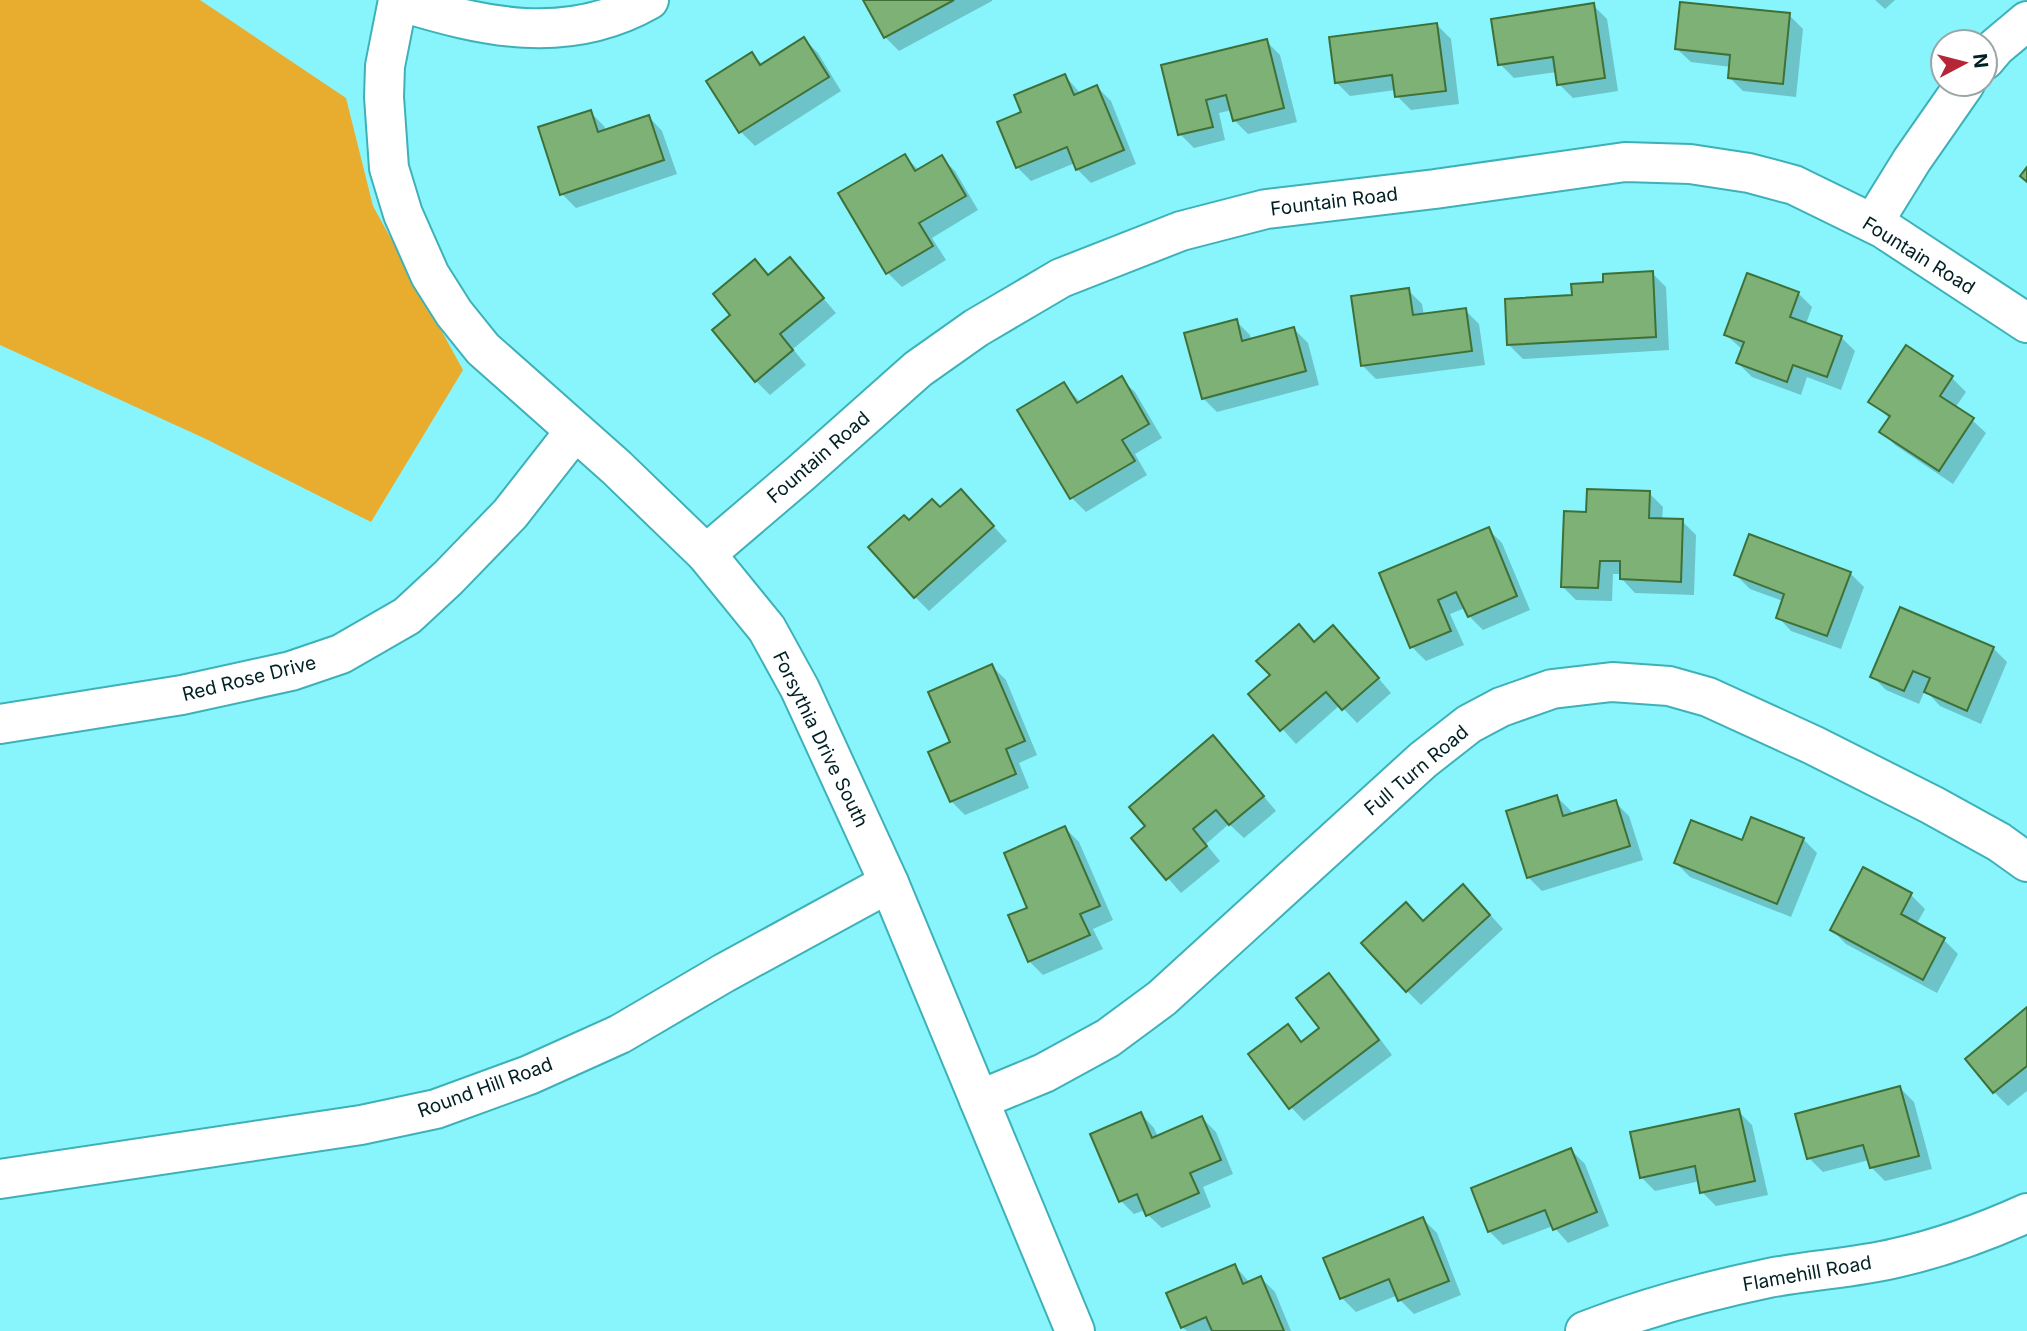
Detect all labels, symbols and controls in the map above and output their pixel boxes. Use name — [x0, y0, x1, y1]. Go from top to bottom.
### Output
north arrow — [1929, 28, 1999, 98]
text: N — [1968, 52, 1993, 70]
street label: Fountain Road — [1269, 182, 1399, 221]
street label: Fountain Road — [1858, 212, 1979, 299]
street label: Fountain Road — [762, 407, 874, 508]
street label: Forsythia Drive South — [768, 648, 873, 831]
street label: Red Rose Drive — [180, 651, 318, 706]
street label: Full Turn Road — [1360, 720, 1473, 820]
street label: Round Hill Road — [415, 1052, 556, 1123]
street label: Flamehill Road — [1741, 1251, 1873, 1296]

